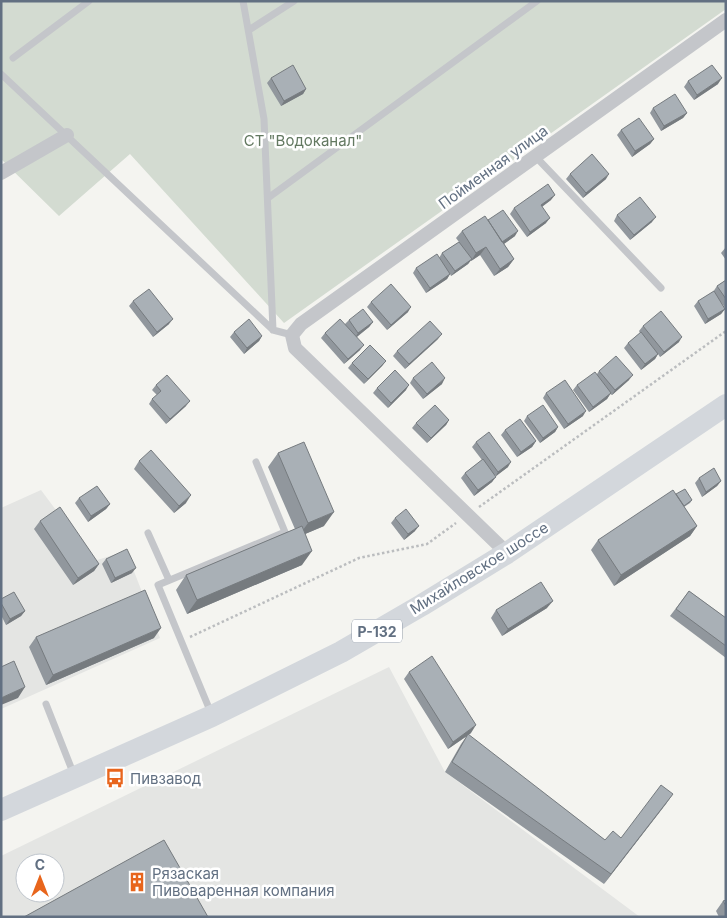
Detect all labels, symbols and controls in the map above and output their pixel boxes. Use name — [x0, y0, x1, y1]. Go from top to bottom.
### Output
street label: Пойменная улица — [435, 121, 551, 213]
park label: СТ "Водоканал" — [244, 131, 362, 150]
street label: Михайловское шоссе — [406, 518, 552, 618]
road number: Р-132 — [352, 620, 402, 642]
bus stop icon: Пивзавод — [104, 767, 126, 789]
place label: Пивзавод — [130, 769, 201, 788]
north arrow — [15, 853, 65, 903]
text: С — [35, 856, 45, 873]
place label: Рязаская Пивоваренная компания — [152, 864, 335, 900]
building icon: Рязаская Пивоваренная компания — [126, 871, 148, 893]

